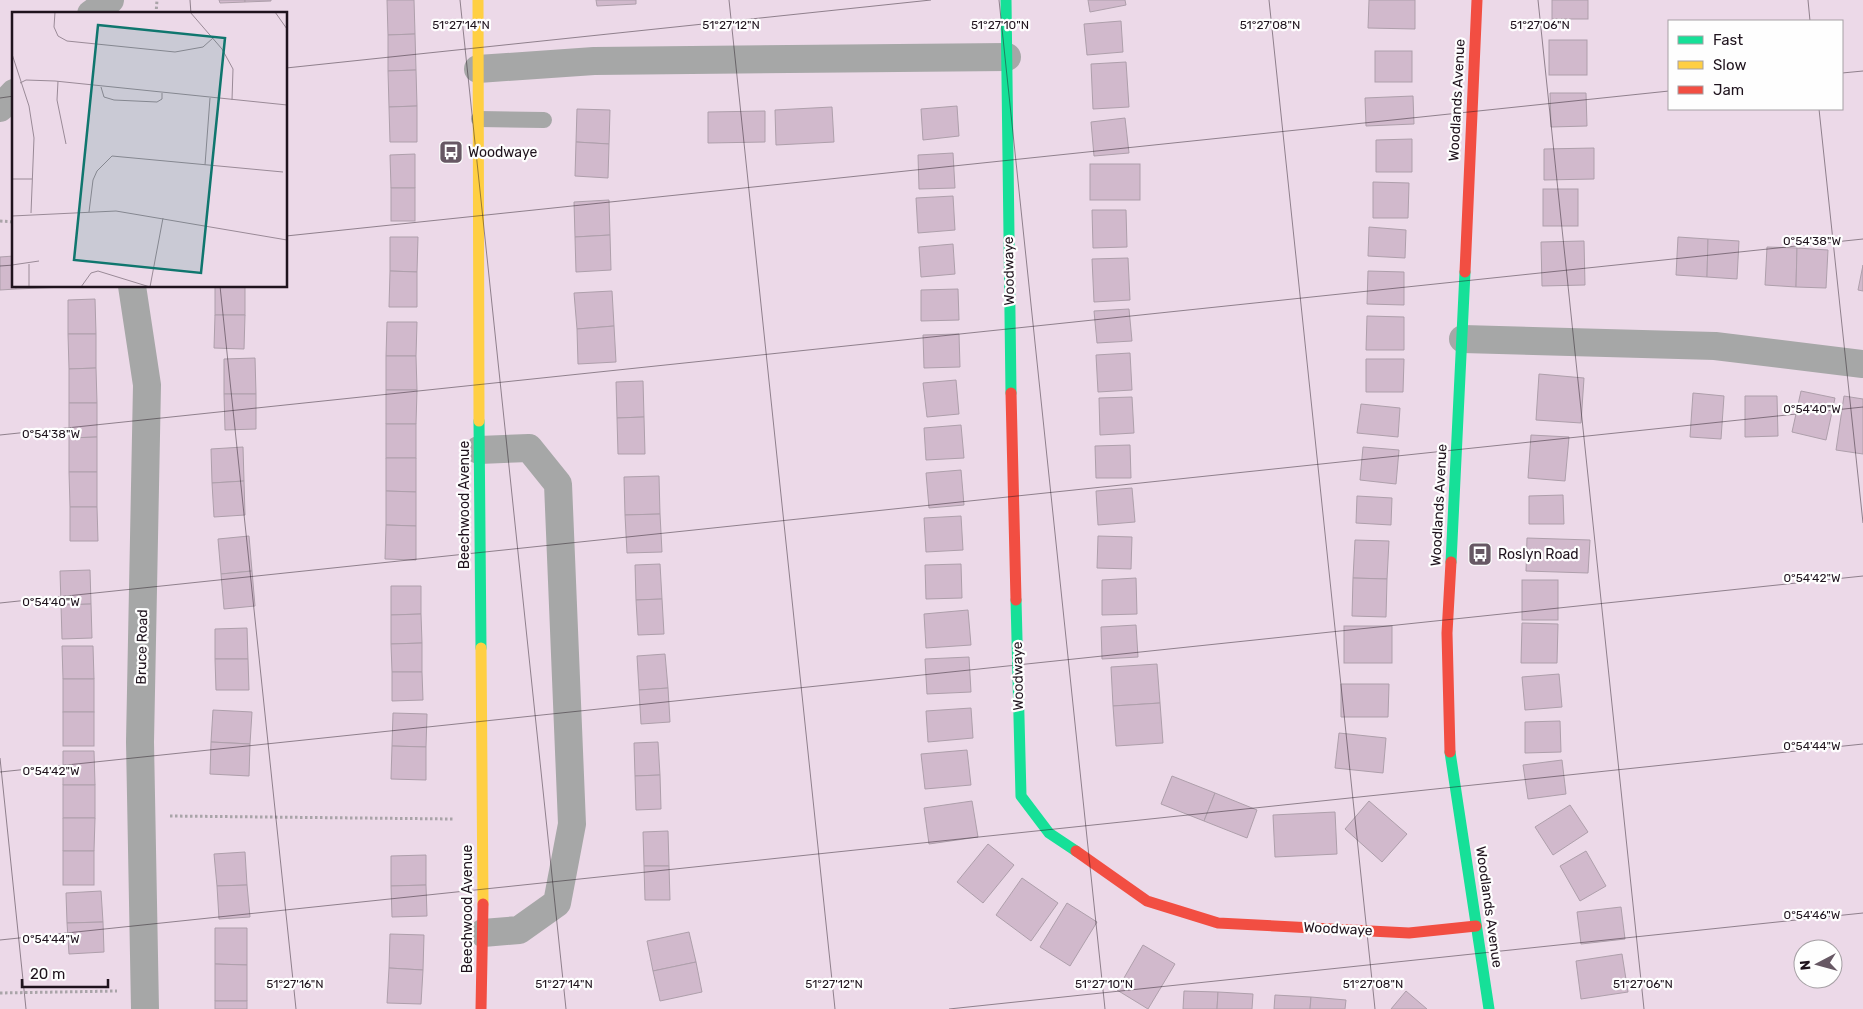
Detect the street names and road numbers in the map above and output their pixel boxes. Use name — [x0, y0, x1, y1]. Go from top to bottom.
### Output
street label: Woodlands Avenue — [1445, 38, 1469, 162]
street label: Woodwaye — [1000, 236, 1018, 306]
street label: Beechwood Avenue — [456, 440, 473, 569]
street label: Woodlands Avenue — [1427, 443, 1451, 567]
street label: Bruce Road — [133, 609, 151, 685]
street label: Woodwaye — [1009, 641, 1027, 711]
street label: Beechwood Avenue — [459, 844, 476, 973]
street label: Woodlands Avenue — [1472, 845, 1506, 969]
street label: Woodwaye — [1303, 919, 1373, 939]

